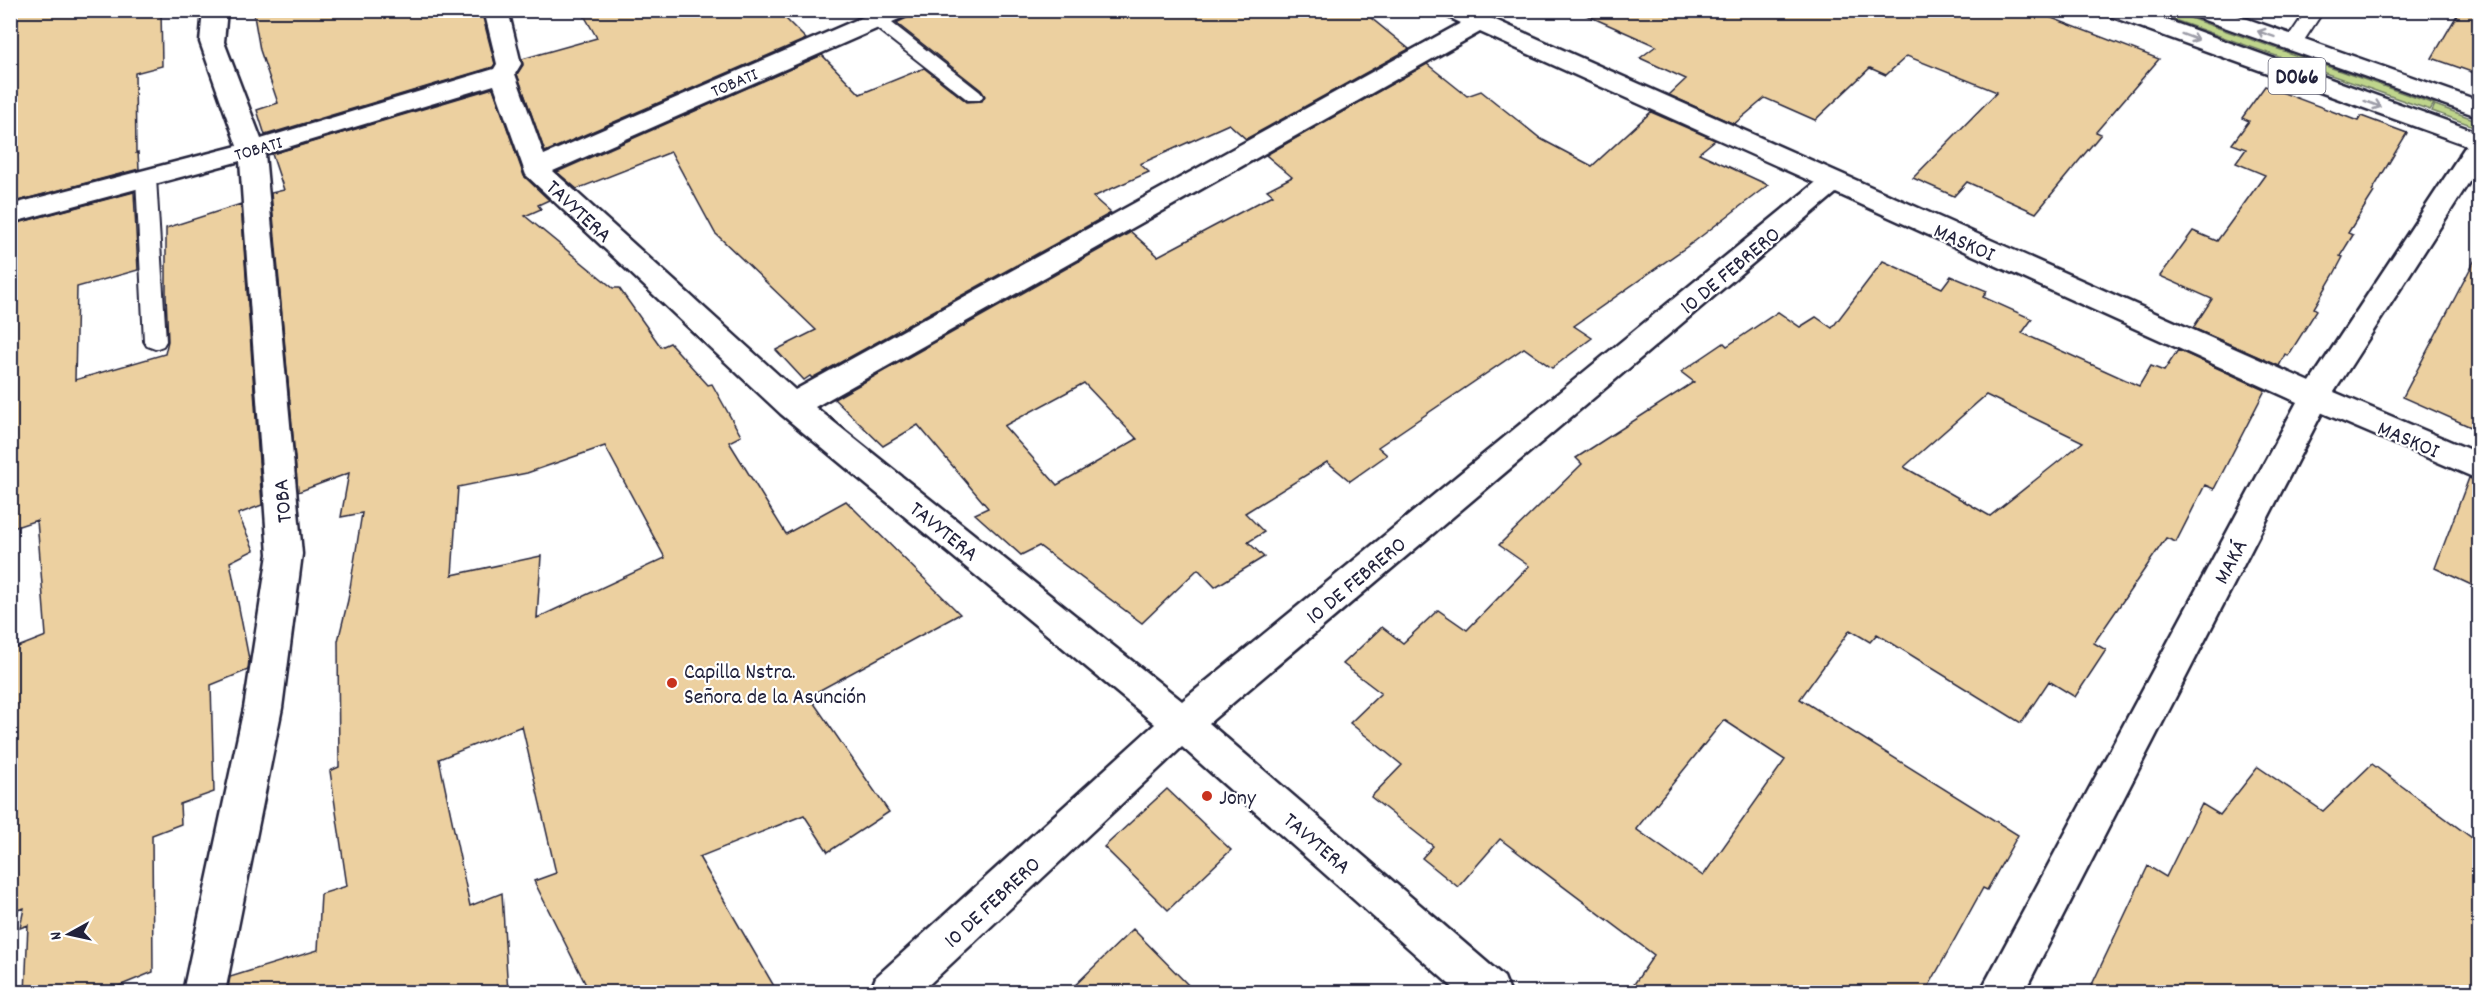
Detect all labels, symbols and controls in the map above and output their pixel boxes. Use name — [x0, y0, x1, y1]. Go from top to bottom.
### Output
one-way arrow — [2257, 28, 2276, 39]
one-way arrow — [2180, 33, 2199, 44]
road number: D066 — [2268, 58, 2326, 94]
street label: TOBATI — [708, 63, 763, 105]
one-way arrow — [2363, 99, 2382, 110]
street label: TOBATI — [232, 132, 286, 169]
street label: TAVYTERA — [537, 174, 618, 252]
street label: MASKOI — [1928, 217, 1999, 271]
street label: 10 DE FEBRERO — [1674, 220, 1788, 323]
street label: MASKOI — [2372, 414, 2443, 468]
street label: TOBA — [267, 477, 302, 524]
street label: TAVYTERA — [902, 495, 984, 570]
street label: 10 DE FEBRERO — [1300, 530, 1414, 633]
street label: MAKÁ — [2208, 535, 2257, 590]
place label: Capilla Nstra. Señora de la Asunción — [684, 658, 866, 714]
marker: Capilla Nstra. Señora de la Asunción — [665, 676, 679, 690]
place label: Jony — [1219, 784, 1257, 815]
marker: Jony — [1200, 789, 1214, 803]
street label: TAVYTERA — [1275, 806, 1356, 883]
street label: 10 DE FEBRERO — [938, 850, 1049, 957]
north arrow — [39, 904, 99, 964]
text: N — [45, 930, 69, 941]

